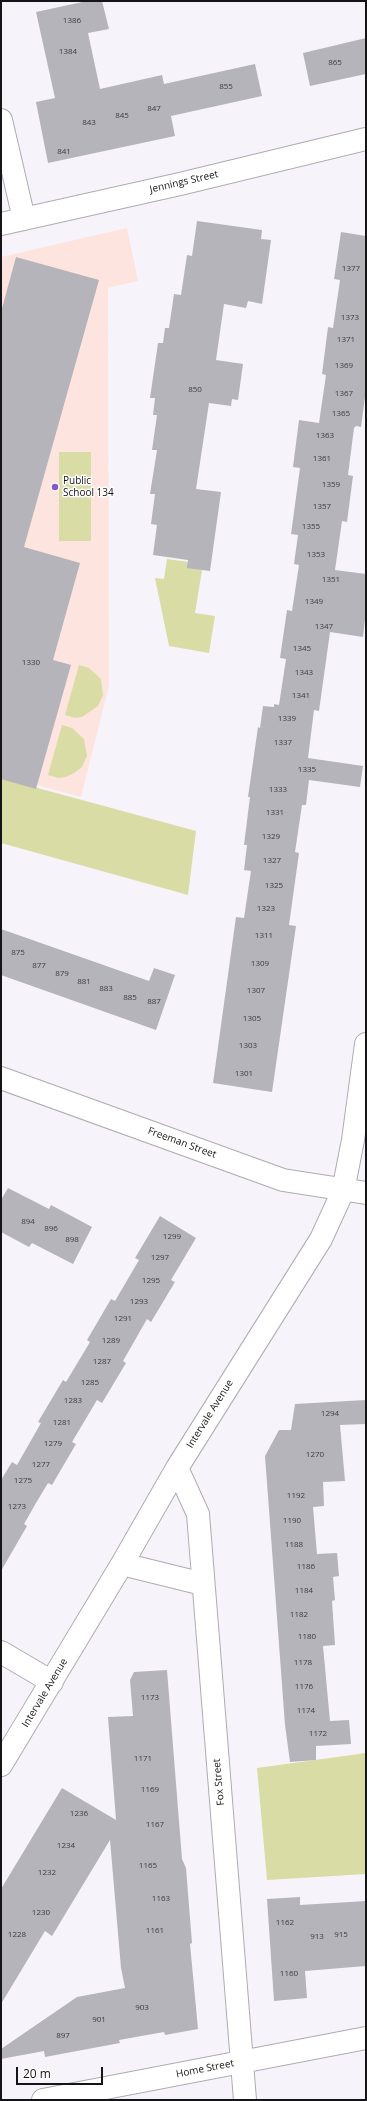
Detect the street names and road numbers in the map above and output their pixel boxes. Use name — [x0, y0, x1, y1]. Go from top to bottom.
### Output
street label: Jennings Street — [149, 168, 219, 196]
street label: Freeman Street — [146, 1125, 218, 1161]
street label: Intervale Avenue — [184, 1378, 236, 1450]
street label: Intervale Avenue — [20, 1656, 70, 1730]
street label: Fox Street — [211, 1758, 227, 1806]
street label: Home Street — [175, 2058, 235, 2080]

